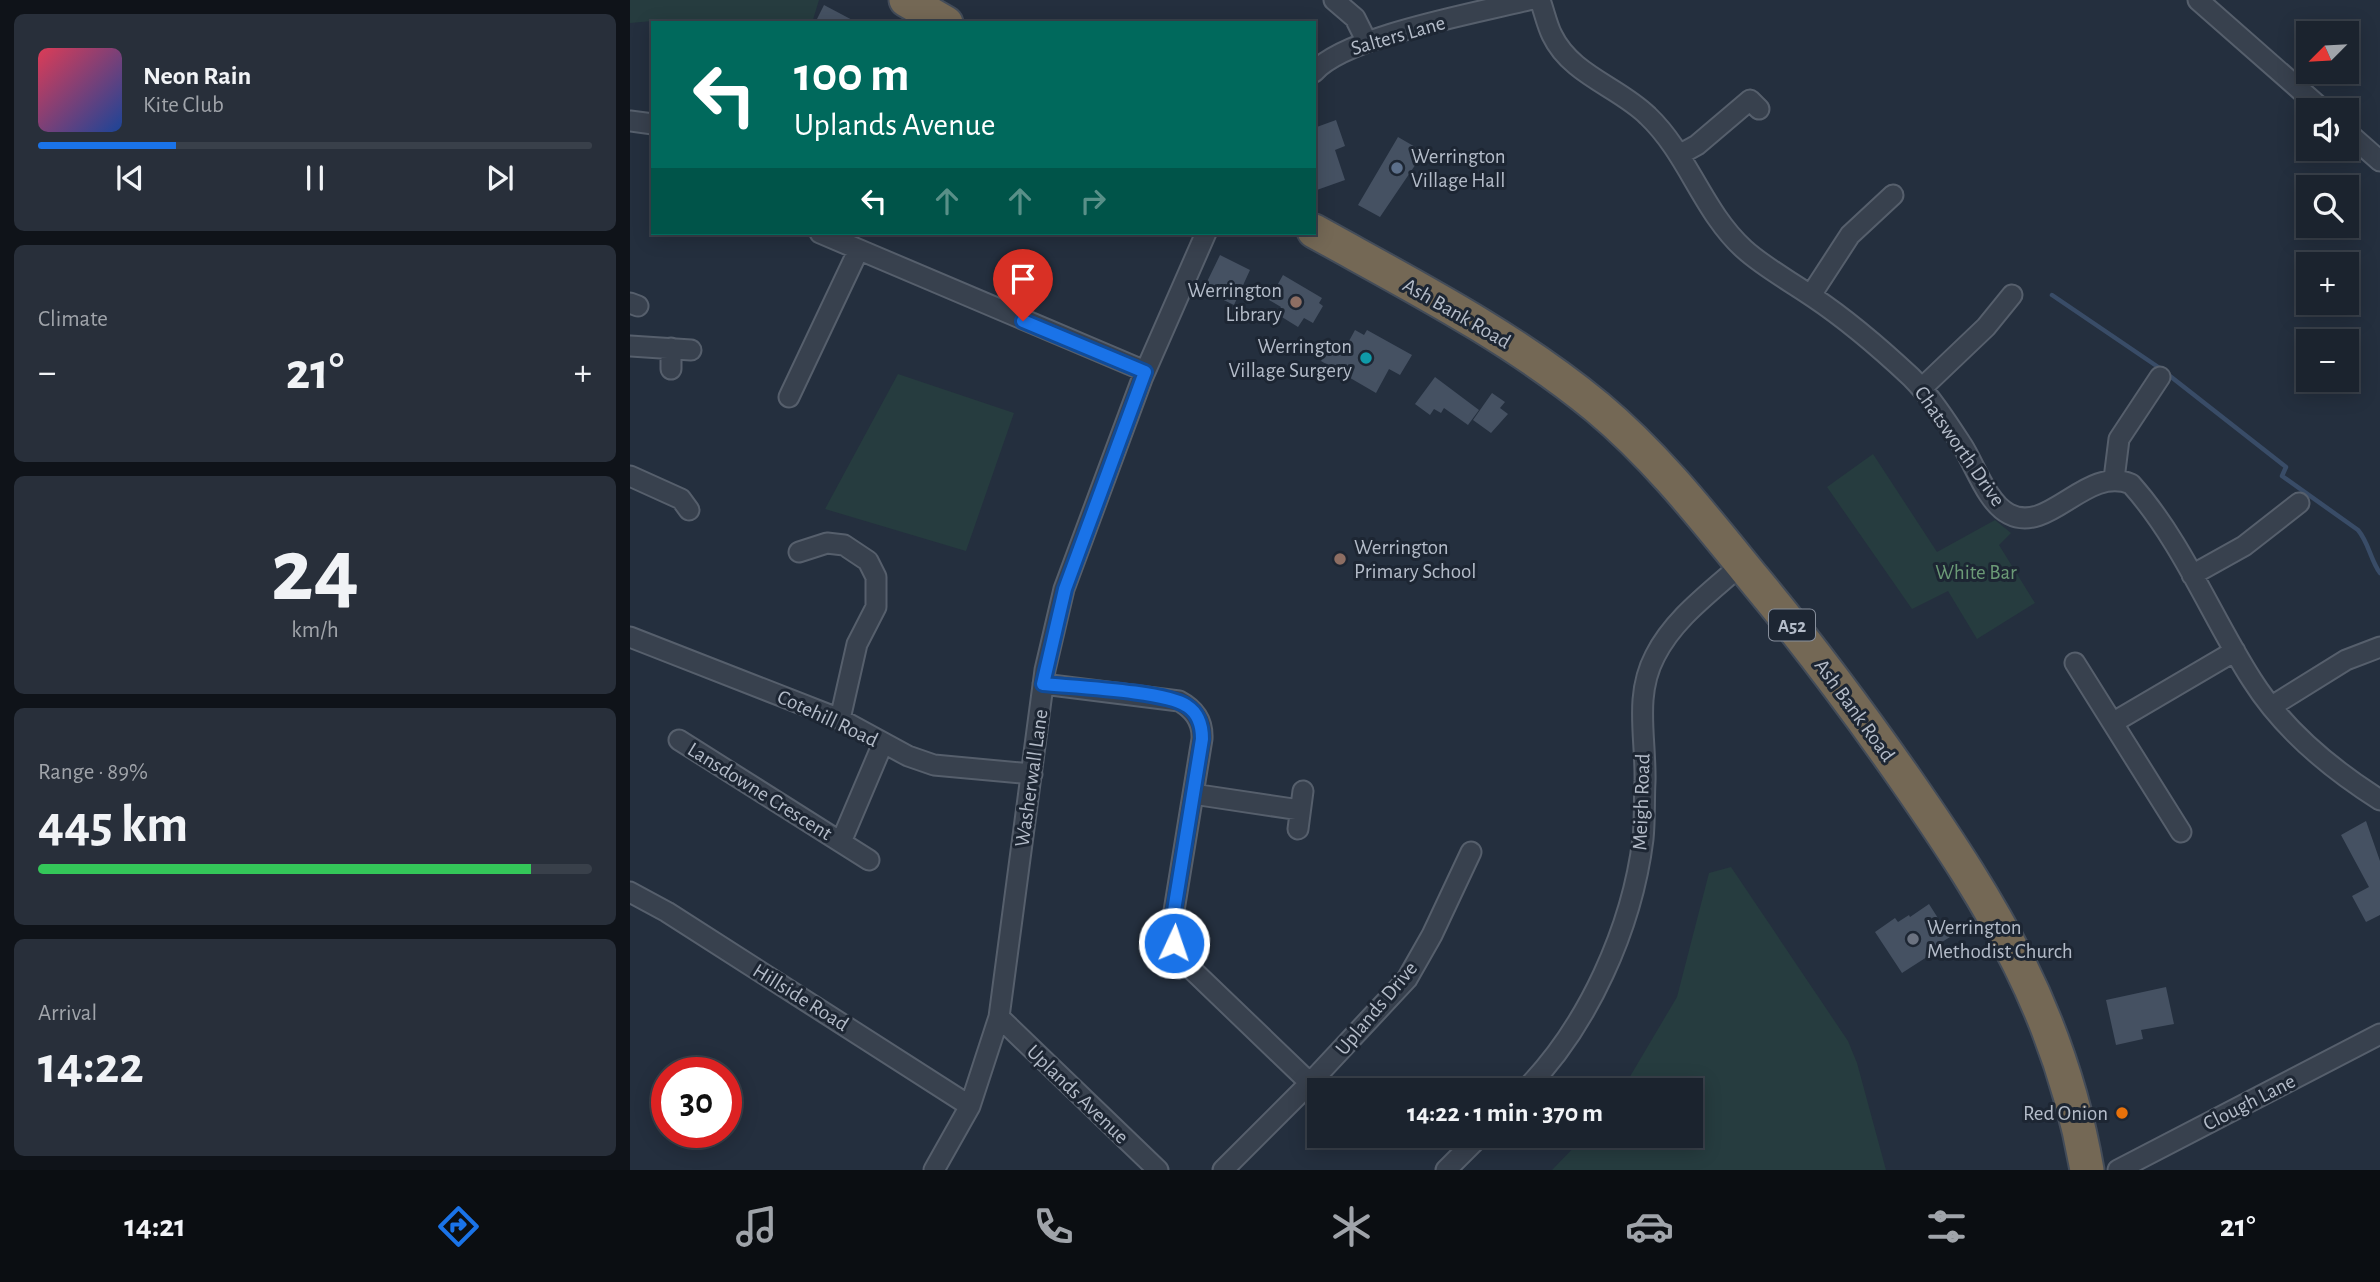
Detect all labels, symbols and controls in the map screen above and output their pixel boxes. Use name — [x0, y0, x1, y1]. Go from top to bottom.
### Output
street label: Salters Lane — [1349, 12, 1448, 59]
north arrow — [2296, 21, 2359, 84]
map controls — [2296, 21, 2359, 392]
icon: left — [679, 49, 770, 140]
text: 100 m — [794, 51, 910, 100]
text: Neon Rain — [143, 63, 251, 89]
text: Kite Club — [143, 94, 224, 117]
button: sound — [2296, 98, 2359, 161]
text: Uplands Avenue — [794, 109, 996, 141]
place label: Werrington Village Hall — [1411, 146, 1506, 191]
icon: previous — [111, 159, 149, 197]
icon: pause — [296, 159, 334, 197]
icon: next — [481, 159, 519, 197]
marker: Werrington Village Hall — [1389, 160, 1405, 176]
button: search — [2296, 175, 2359, 238]
icon: left — [855, 182, 893, 220]
icon: ahead — [928, 182, 966, 220]
icon: ahead — [1001, 182, 1039, 220]
icon: right — [1074, 182, 1112, 220]
pin — [993, 249, 1053, 321]
button: + — [2296, 252, 2359, 315]
icon: arrive — [1004, 260, 1042, 298]
street label: Ash Bank Road — [1399, 274, 1514, 353]
place label: Werrington Library — [1187, 280, 1282, 325]
marker: Werrington Library — [1288, 294, 1304, 310]
text: Climate — [38, 308, 108, 331]
button: − — [2296, 329, 2359, 392]
place label: Werrington Village Surgery — [1229, 336, 1352, 381]
text: 21° — [286, 346, 344, 398]
marker: Werrington Village Surgery — [1358, 350, 1374, 366]
text: − — [38, 354, 56, 392]
text: + — [574, 354, 592, 392]
street label: Chatsworth Drive — [1910, 382, 2009, 510]
text: 24 — [271, 526, 359, 617]
place label: Werrington Primary School — [1354, 537, 1477, 582]
marker: Werrington Primary School — [1332, 551, 1348, 567]
park label: White Bar — [1935, 562, 2017, 583]
road number: A52 — [1769, 610, 1815, 640]
text: km/h — [291, 619, 339, 642]
street label: Ash Bank Road — [1811, 655, 1899, 765]
street label: Cotehill Road — [774, 686, 882, 751]
street label: Washerwall Lane — [1011, 708, 1052, 848]
street label: Lansdowne Crescent — [684, 739, 836, 844]
street label: Meigh Road — [1629, 753, 1654, 851]
text: Range · 89% — [38, 761, 148, 784]
text: 445 km — [38, 799, 188, 851]
position arrow — [1137, 906, 1211, 980]
place label: Werrington Methodist Church — [1927, 917, 2073, 962]
marker: Werrington Methodist Church — [1905, 931, 1921, 947]
street label: Uplands Drive — [1331, 958, 1421, 1059]
street label: Hillside Road — [749, 960, 852, 1035]
text: Arrival — [38, 1002, 97, 1025]
text: 14:22 — [38, 1040, 144, 1092]
street label: Uplands Avenue — [1023, 1041, 1133, 1148]
speed limit sign: 30 — [651, 1057, 742, 1148]
street label: Clough Lane — [2200, 1070, 2299, 1135]
text: 14:22 · 1 min · 370 m — [1407, 1100, 1603, 1126]
place label: Red Onion — [2023, 1103, 2108, 1124]
marker: Red Onion — [2114, 1105, 2130, 1121]
icon: directions — [434, 1202, 483, 1251]
icon: music — [732, 1202, 781, 1251]
icon: phone — [1029, 1202, 1078, 1251]
icon: climate — [1327, 1202, 1376, 1251]
icon: car — [1625, 1202, 1674, 1251]
icon: filters — [1922, 1202, 1971, 1251]
text: 14:21 — [124, 1210, 186, 1242]
text: 21° — [2220, 1210, 2256, 1242]

